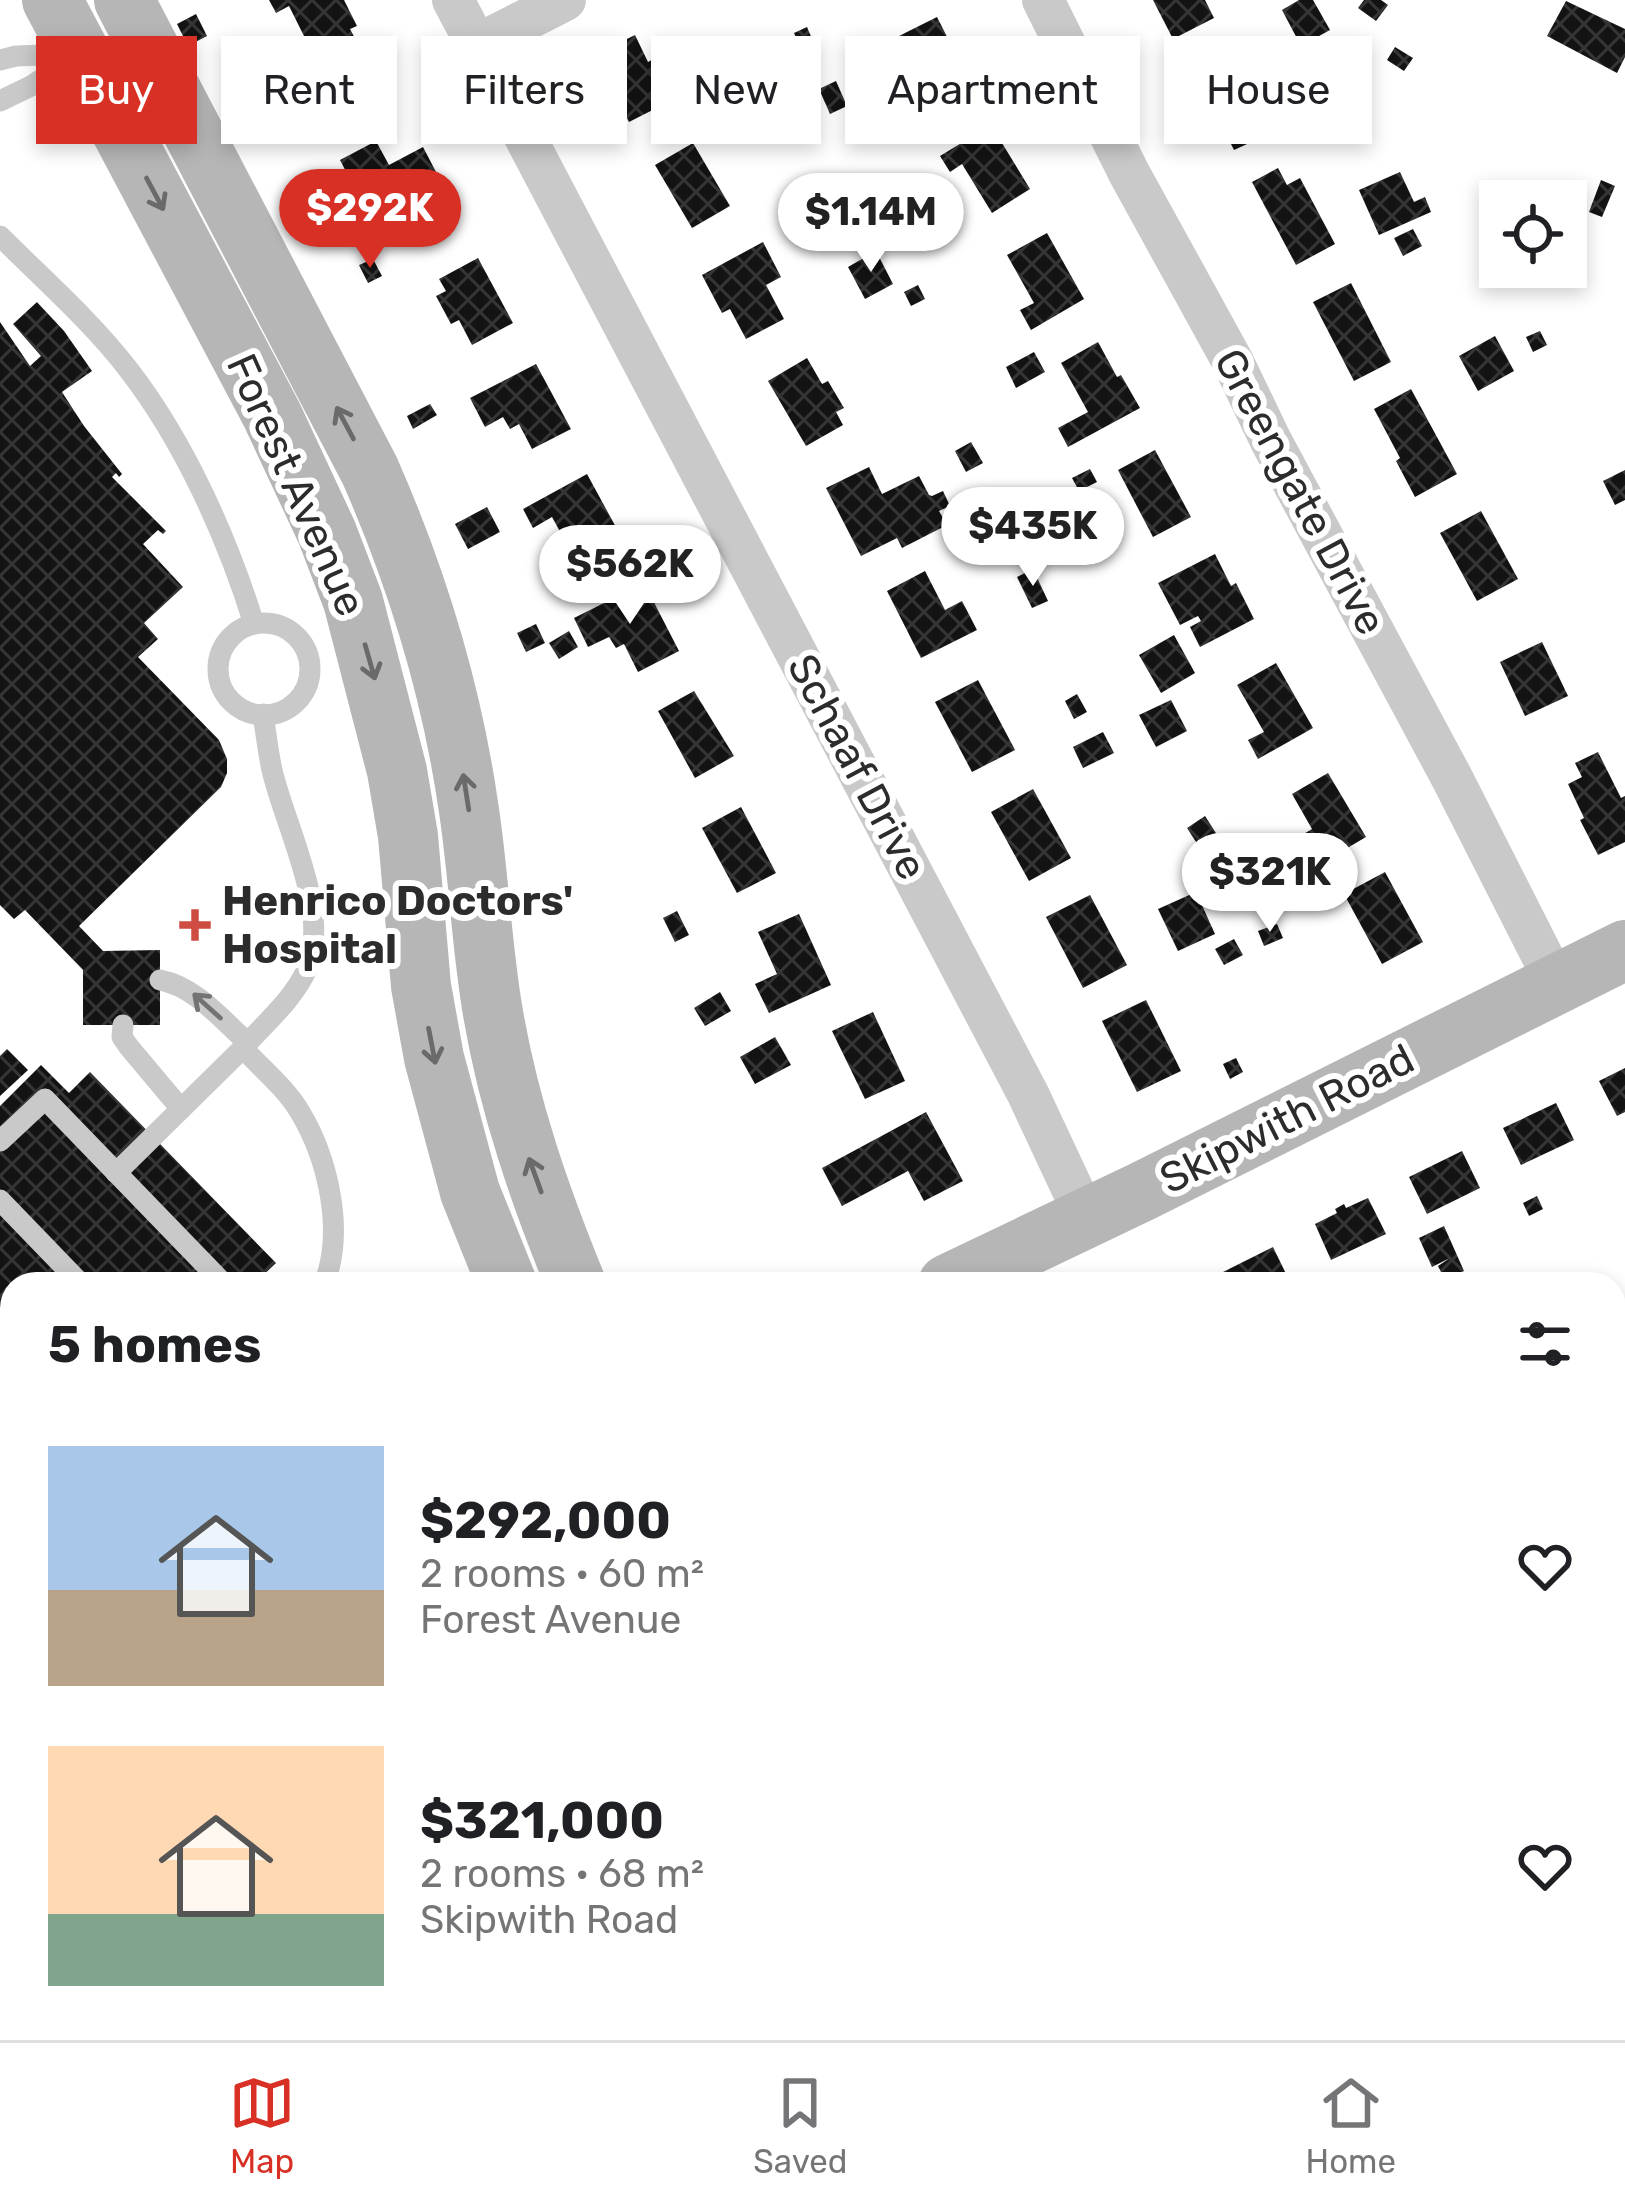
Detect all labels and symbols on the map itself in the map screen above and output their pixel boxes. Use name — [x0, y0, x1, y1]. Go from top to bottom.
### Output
pin: $292K — [286, 169, 454, 271]
pin: $1.14M — [773, 173, 969, 275]
one-way arrow — [144, 176, 167, 212]
street label: Greengate Drive — [1204, 341, 1396, 643]
street label: Forest Avenue — [216, 346, 376, 624]
one-way arrow — [333, 406, 356, 442]
pin: $435K — [949, 487, 1117, 589]
pin: $562K — [546, 525, 714, 627]
one-way arrow — [361, 642, 383, 680]
street label: Schaaf Drive — [777, 646, 937, 888]
one-way arrow — [454, 773, 477, 812]
pin: $321K — [1186, 833, 1354, 935]
place label: Henrico Doctors' Hospital — [222, 876, 573, 974]
marker: Henrico Doctors' Hospital — [179, 909, 211, 941]
one-way arrow — [192, 993, 222, 1020]
one-way arrow — [422, 1025, 444, 1064]
street label: Skipwith Road — [1152, 1034, 1422, 1204]
one-way arrow — [522, 1157, 544, 1194]

